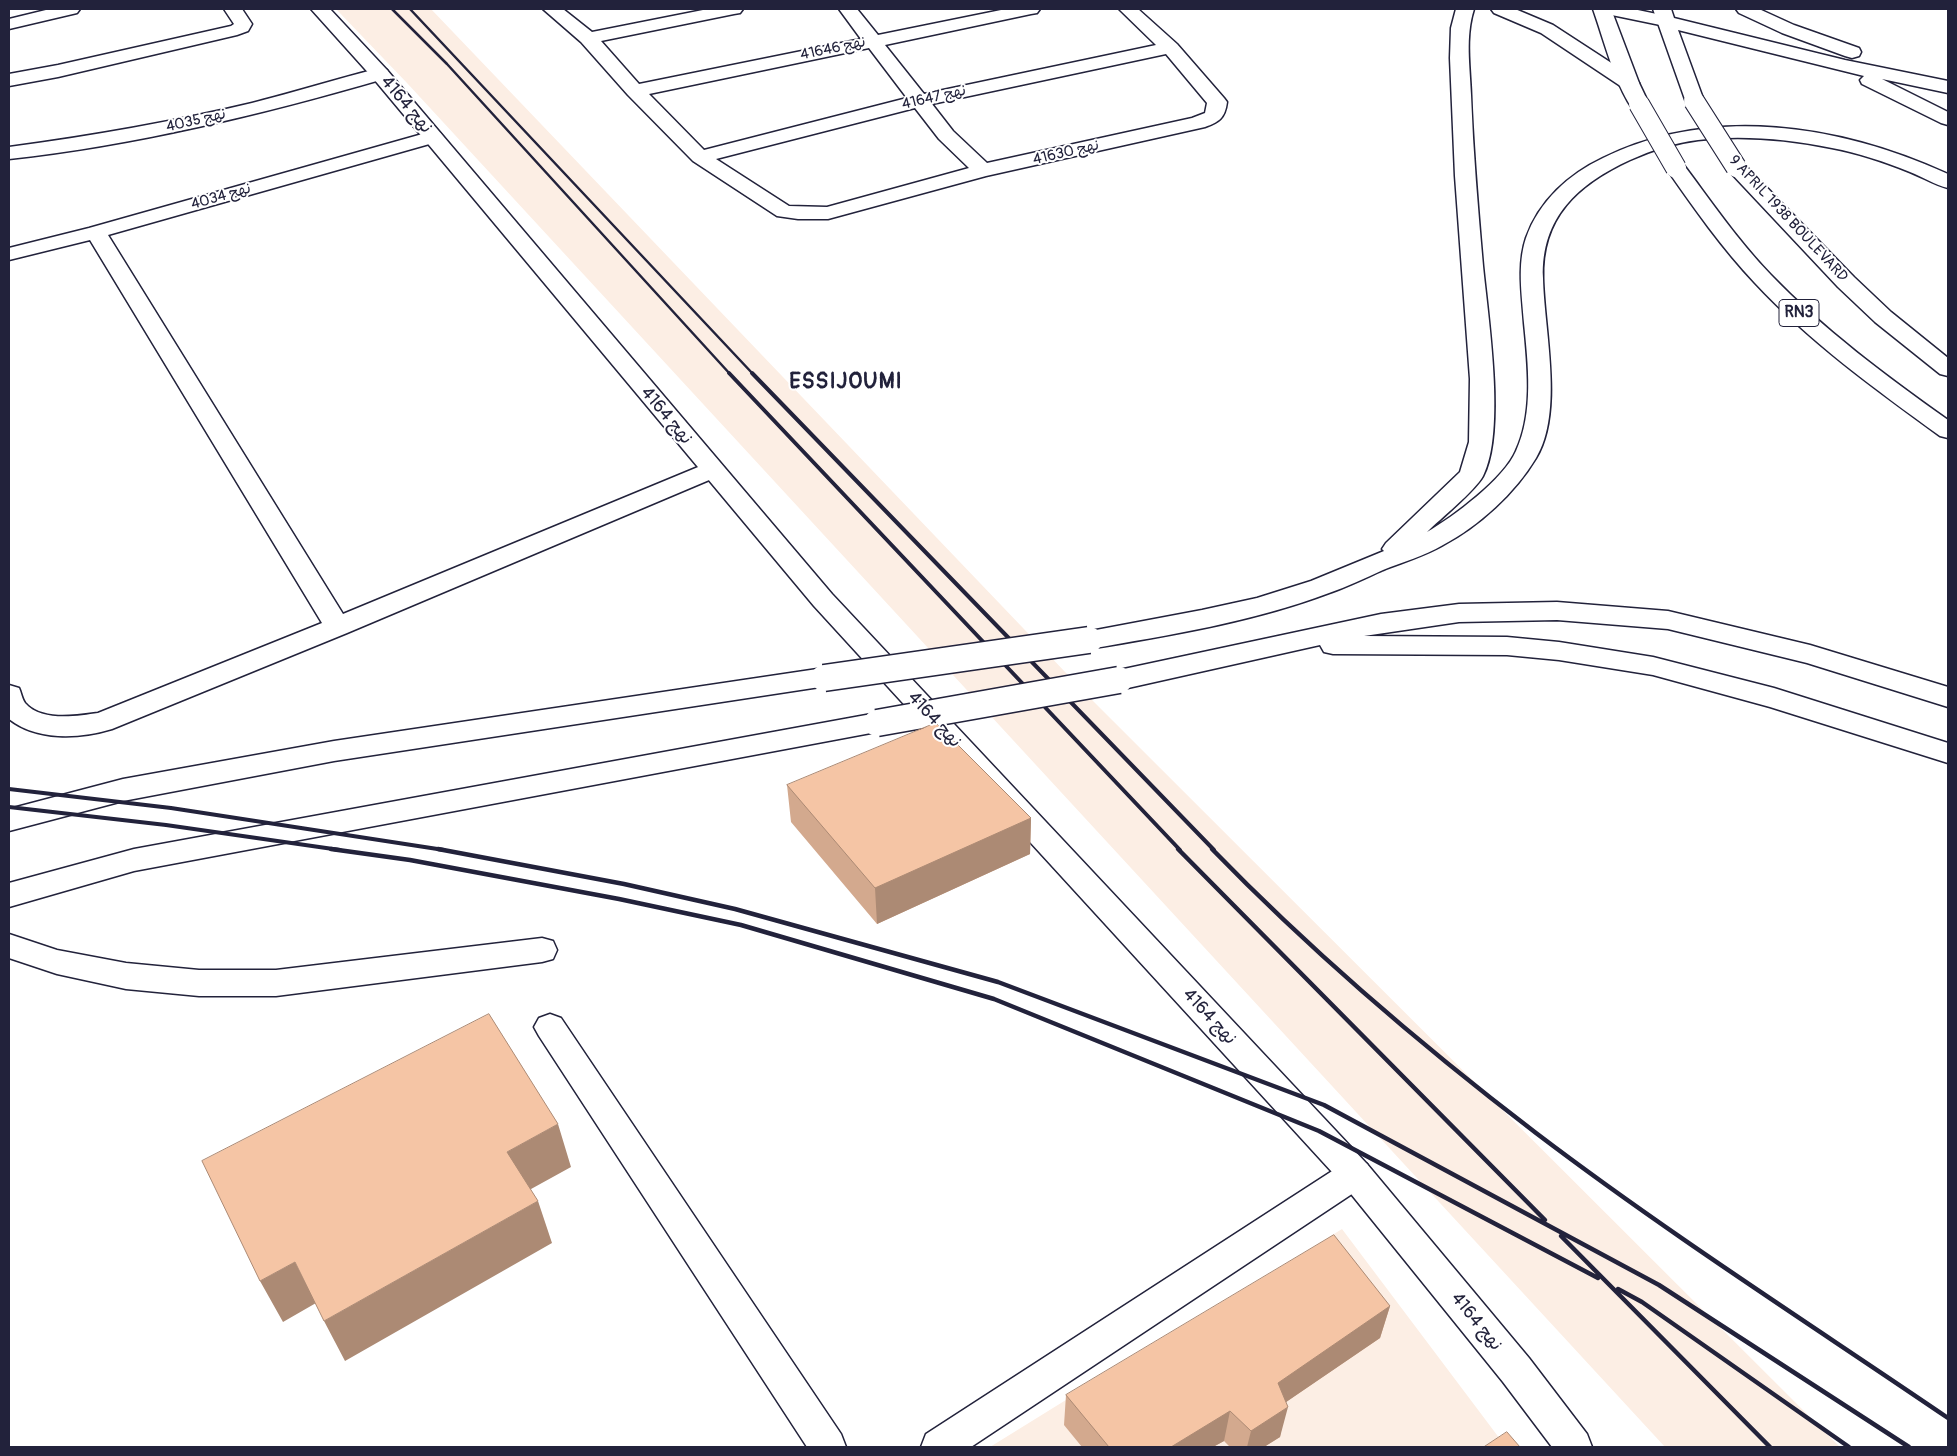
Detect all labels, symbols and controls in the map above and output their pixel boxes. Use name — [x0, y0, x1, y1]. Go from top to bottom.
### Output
street label: نهج 41646 — [799, 33, 867, 65]
street label: نهج 4164 — [376, 72, 436, 138]
street label: نهج 41647 — [900, 82, 968, 114]
street label: نهج 4035 — [164, 105, 228, 137]
street label: نهج 41630 — [1031, 137, 1101, 169]
street label: 9 APRIL 1938 BOULEVARD — [1725, 152, 1851, 286]
street label: نهج 4034 — [189, 180, 253, 214]
road number: RN3 — [1779, 300, 1819, 326]
district label: ESSIJOUMI — [788, 369, 904, 395]
street label: نهج 4164 — [636, 383, 696, 449]
street label: نهج 4164 — [903, 687, 965, 753]
street label: نهج 4164 — [1178, 984, 1240, 1050]
street label: نهج 4164 — [1446, 1288, 1506, 1356]

